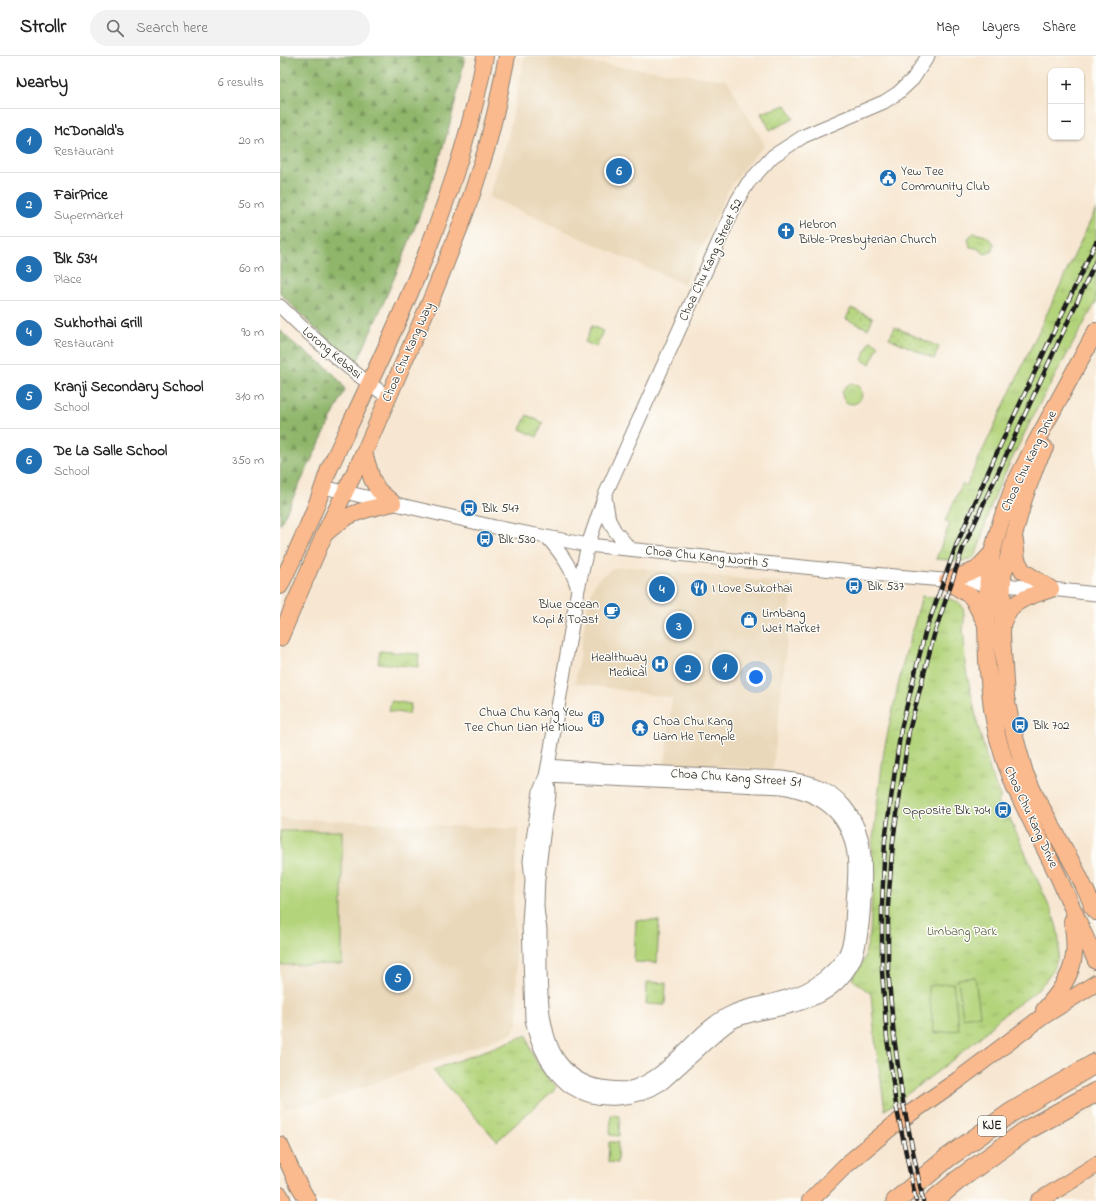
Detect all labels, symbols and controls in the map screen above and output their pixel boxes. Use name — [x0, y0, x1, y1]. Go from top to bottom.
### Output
search box — [90, 10, 370, 46]
text: Strollr — [20, 14, 66, 41]
icon: search — [104, 17, 126, 39]
text: Search here — [136, 17, 208, 39]
text: Map — [936, 17, 960, 38]
text: Layers — [982, 17, 1020, 38]
text: Share — [1042, 17, 1076, 38]
map controls — [1048, 68, 1084, 140]
button: + — [1048, 68, 1084, 104]
text: Nearby — [16, 70, 68, 95]
text: 6 results — [218, 73, 264, 92]
button: − — [1048, 104, 1084, 140]
text: McDonald's — [54, 120, 124, 142]
text: 1 — [27, 131, 31, 150]
text: 20 m — [239, 131, 264, 150]
text: Restaurant — [54, 142, 114, 161]
pin: 6 — [606, 156, 632, 186]
place label: Yew Tee Community Club — [901, 162, 990, 197]
public building icon: Yew Tee Community Club — [878, 168, 898, 188]
text: FairPrice — [54, 184, 108, 206]
text: 2 — [26, 195, 32, 214]
text: 50 m — [238, 195, 264, 214]
street label: Choa Chu Kang Street 52 — [674, 195, 749, 325]
text: Supermarket — [54, 206, 124, 225]
place label: Hebron Bible-Presbyterian Church — [798, 215, 937, 250]
church icon: Hebron Bible-Presbyterian Church — [776, 221, 796, 241]
text: Blk 534 — [54, 248, 97, 270]
text: 3 — [26, 259, 32, 278]
text: 60 m — [239, 259, 264, 278]
text: Place — [54, 270, 82, 289]
street label: Choa Chu Kang Way — [377, 299, 439, 405]
text: Sukhothai Grill — [54, 312, 142, 334]
street label: Lorong Kebasi — [297, 322, 366, 384]
text: 4 — [26, 323, 32, 342]
text: 90 m — [241, 323, 264, 342]
text: Restaurant — [54, 334, 114, 353]
text: Kranji Secondary School — [54, 376, 203, 398]
text: 5 — [25, 387, 33, 406]
text: 310 m — [236, 387, 264, 406]
text: School — [54, 398, 90, 417]
street label: Choa Chu Kang Drive — [996, 407, 1063, 515]
text: De La Salle School — [54, 440, 167, 462]
text: 6 — [26, 451, 32, 470]
text: 350 m — [232, 451, 264, 470]
text: School — [54, 462, 90, 481]
bus stop icon: Blk 547 — [459, 498, 479, 518]
place label: Blk 547 — [481, 499, 520, 518]
bus stop icon: Blk 530 — [475, 529, 495, 549]
place label: Blk 530 — [497, 530, 536, 549]
street label: Choa Chu Kang North 5 — [644, 541, 770, 574]
pin: 4 — [649, 574, 675, 604]
bus stop icon: Blk 537 — [844, 576, 864, 596]
place label: Blk 537 — [866, 577, 905, 596]
restaurant icon: I Love Sukothai — [689, 578, 709, 598]
place label: I Love Sukothai — [712, 579, 792, 598]
place label: Blue Ocean Kopi & Toast — [532, 595, 600, 629]
cafe icon: Blue Ocean Kopi & Toast — [602, 601, 622, 621]
place label: Limbang Wet Market — [762, 604, 821, 638]
shop icon: Limbang Wet Market — [739, 610, 759, 630]
pin: 3 — [666, 611, 692, 641]
place label: Healthway Medical — [591, 648, 647, 682]
pin: 1 — [712, 652, 738, 682]
pin: 2 — [675, 653, 701, 683]
hospital icon: Healthway Medical — [650, 654, 670, 674]
your location — [746, 667, 766, 687]
place label: Chua Chu Kang Yew Tee Chun Lian He Miow — [464, 703, 583, 737]
building icon: Chua Chu Kang Yew Tee Chun Lian He Miow — [586, 709, 606, 729]
place label: Choa Chu Kang Liam He Temple — [653, 712, 735, 746]
bus stop icon: Blk 702 — [1010, 715, 1030, 735]
place label: Blk 702 — [1032, 716, 1070, 735]
temple icon: Choa Chu Kang Liam He Temple — [630, 718, 650, 738]
street label: Choa Chu Kang Drive — [998, 763, 1063, 872]
street label: Choa Chu Kang Street 51 — [670, 764, 802, 793]
bus stop icon: Opposite Blk 704 — [993, 800, 1013, 820]
place label: Opposite Blk 704 — [903, 801, 991, 820]
park label: Limbang Park — [927, 922, 997, 942]
pin: 5 — [385, 963, 411, 993]
road number: KJE — [978, 1116, 1006, 1136]

